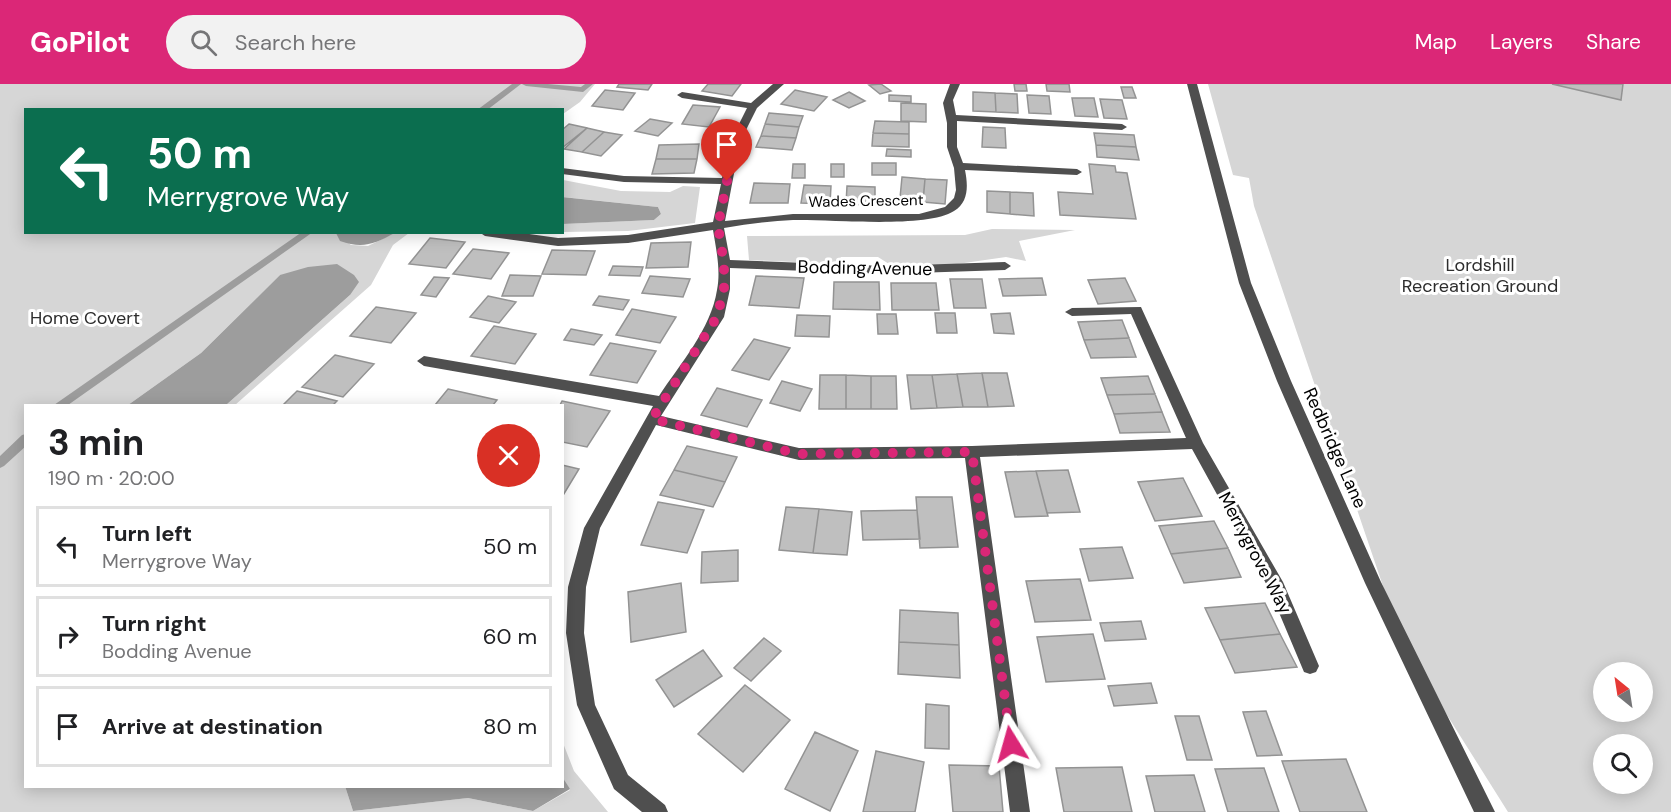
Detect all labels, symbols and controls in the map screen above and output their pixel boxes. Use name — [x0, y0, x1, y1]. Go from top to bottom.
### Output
search box — [166, 15, 586, 69]
text: GoPilot — [30, 24, 130, 61]
icon: search — [187, 26, 220, 59]
text: Search here — [235, 28, 356, 57]
text: Map — [1415, 28, 1457, 56]
text: Layers — [1490, 28, 1553, 56]
text: Share — [1586, 28, 1641, 56]
pin — [701, 119, 752, 181]
text: 50 m — [147, 126, 252, 181]
icon: arrive — [710, 128, 743, 161]
icon: left — [48, 132, 126, 210]
text: Merrygrove Way — [147, 179, 349, 214]
street label: Wades Crescent — [808, 190, 924, 212]
park label: Lordshill Recreation Ground — [1402, 253, 1558, 298]
street label: Bodding Avenue — [797, 255, 933, 281]
park label: Home Covert — [30, 306, 140, 330]
street label: Redbridge Lane — [1298, 384, 1372, 512]
text: 3 min — [48, 419, 144, 466]
button: close — [477, 424, 540, 487]
text: 190 m · 20:00 — [48, 465, 175, 491]
street label: Merrygrove Way — [1213, 488, 1297, 618]
text: Turn left — [102, 519, 192, 548]
icon: left — [51, 530, 84, 563]
text: 50 m — [483, 532, 537, 561]
text: Merrygrove Way — [102, 548, 252, 574]
text: Turn right — [102, 609, 207, 638]
icon: right — [51, 620, 84, 653]
text: 60 m — [483, 622, 537, 651]
text: Bodding Avenue — [102, 638, 252, 664]
north arrow — [1593, 662, 1653, 722]
map controls — [1593, 662, 1653, 794]
icon: arrive — [51, 710, 84, 743]
text: Arrive at destination — [102, 712, 323, 741]
text: 80 m — [483, 712, 537, 741]
position arrow — [979, 712, 1043, 776]
button: search — [1593, 734, 1653, 794]

